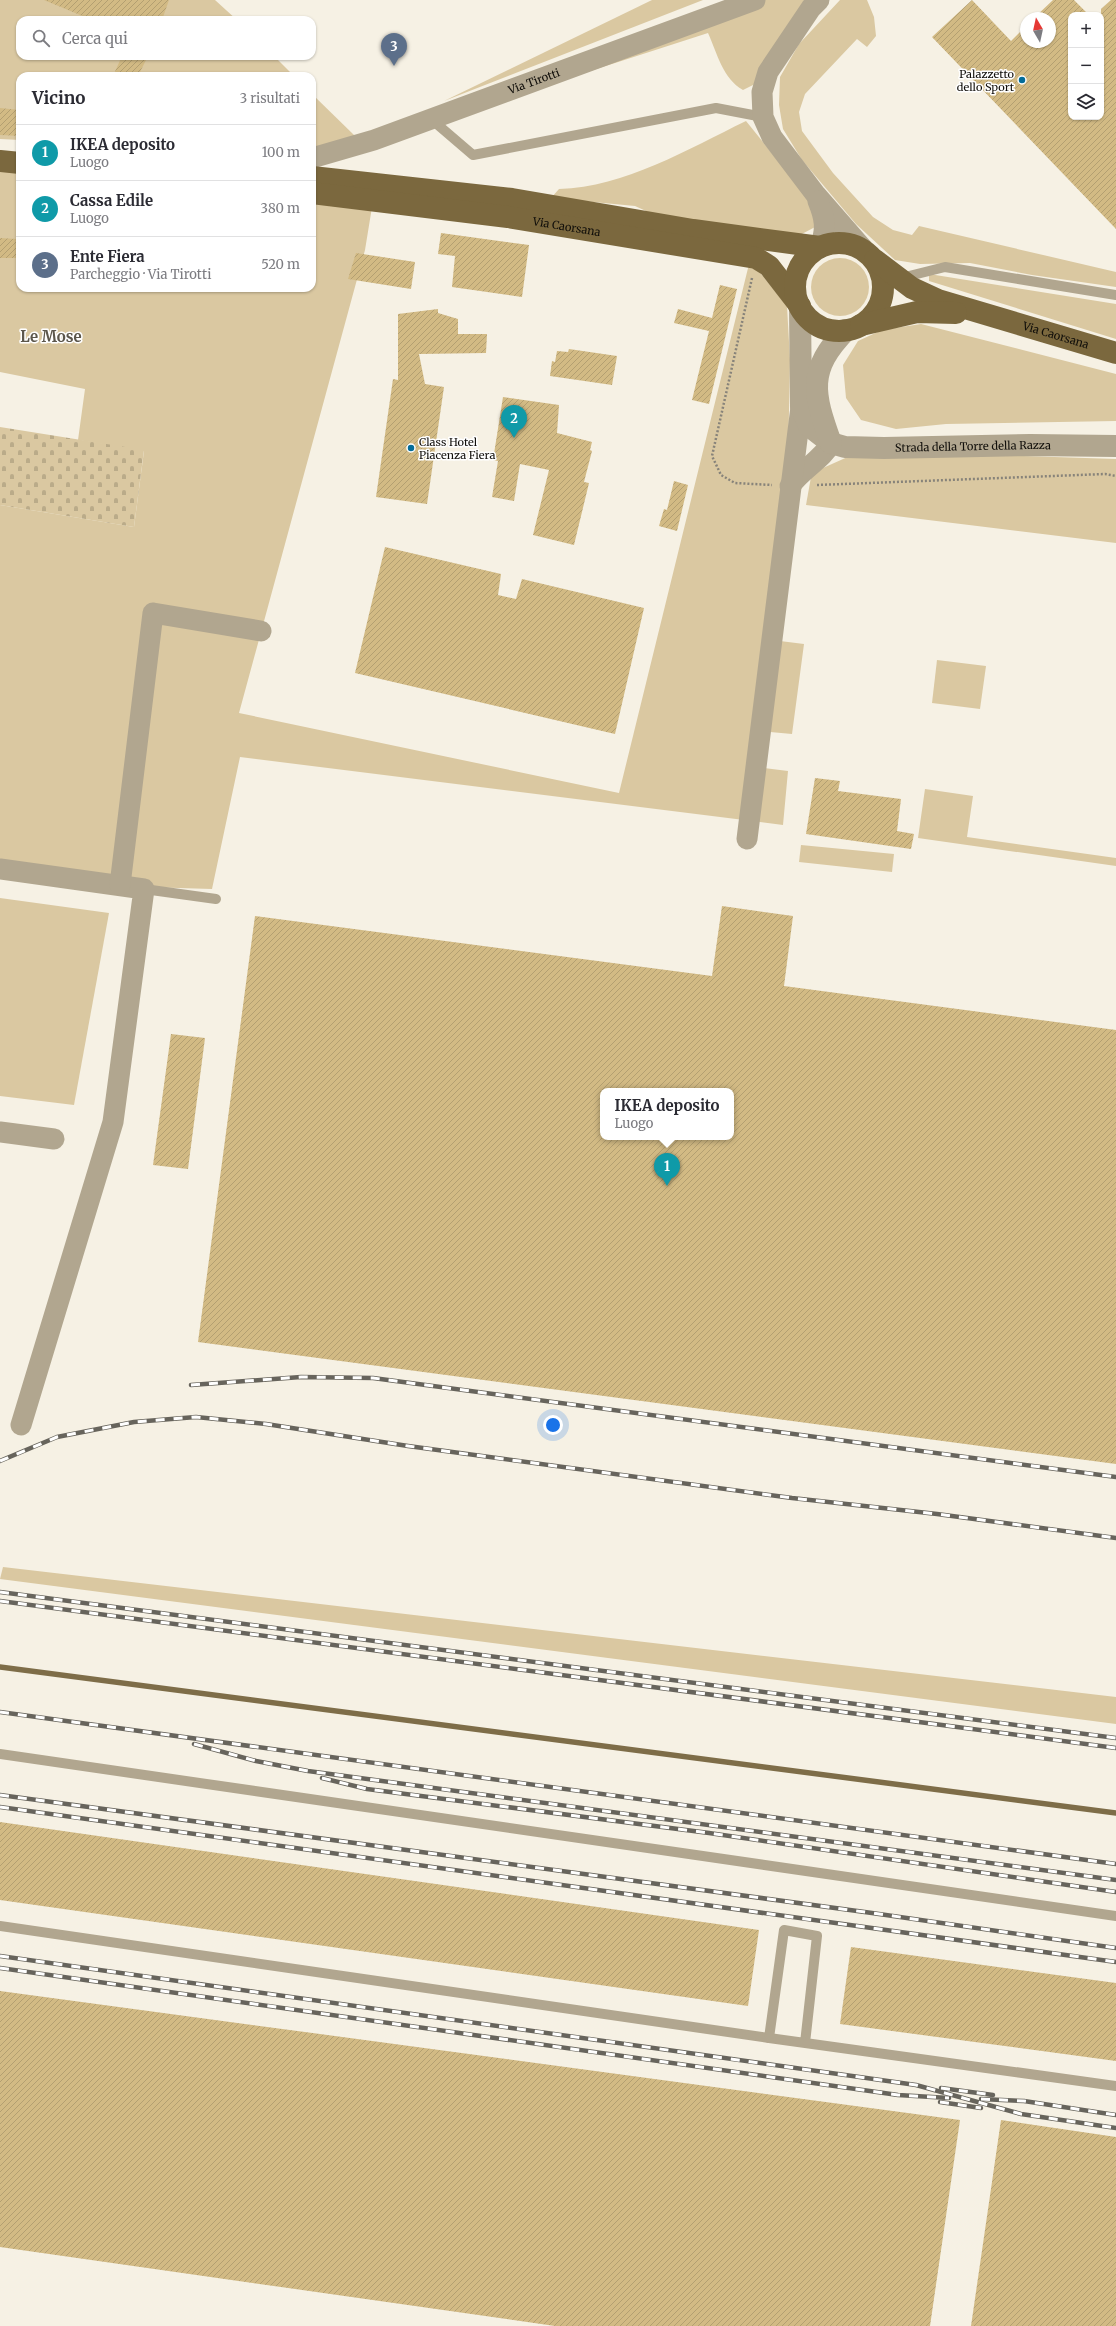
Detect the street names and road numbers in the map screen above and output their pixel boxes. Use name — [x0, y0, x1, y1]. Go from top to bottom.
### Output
street label: Via Tirotti — [505, 65, 562, 97]
street label: Via Caorsana — [531, 214, 602, 239]
street label: Via Caorsana — [1020, 318, 1091, 352]
street label: Strada della Torre della Razza — [895, 438, 1051, 455]

